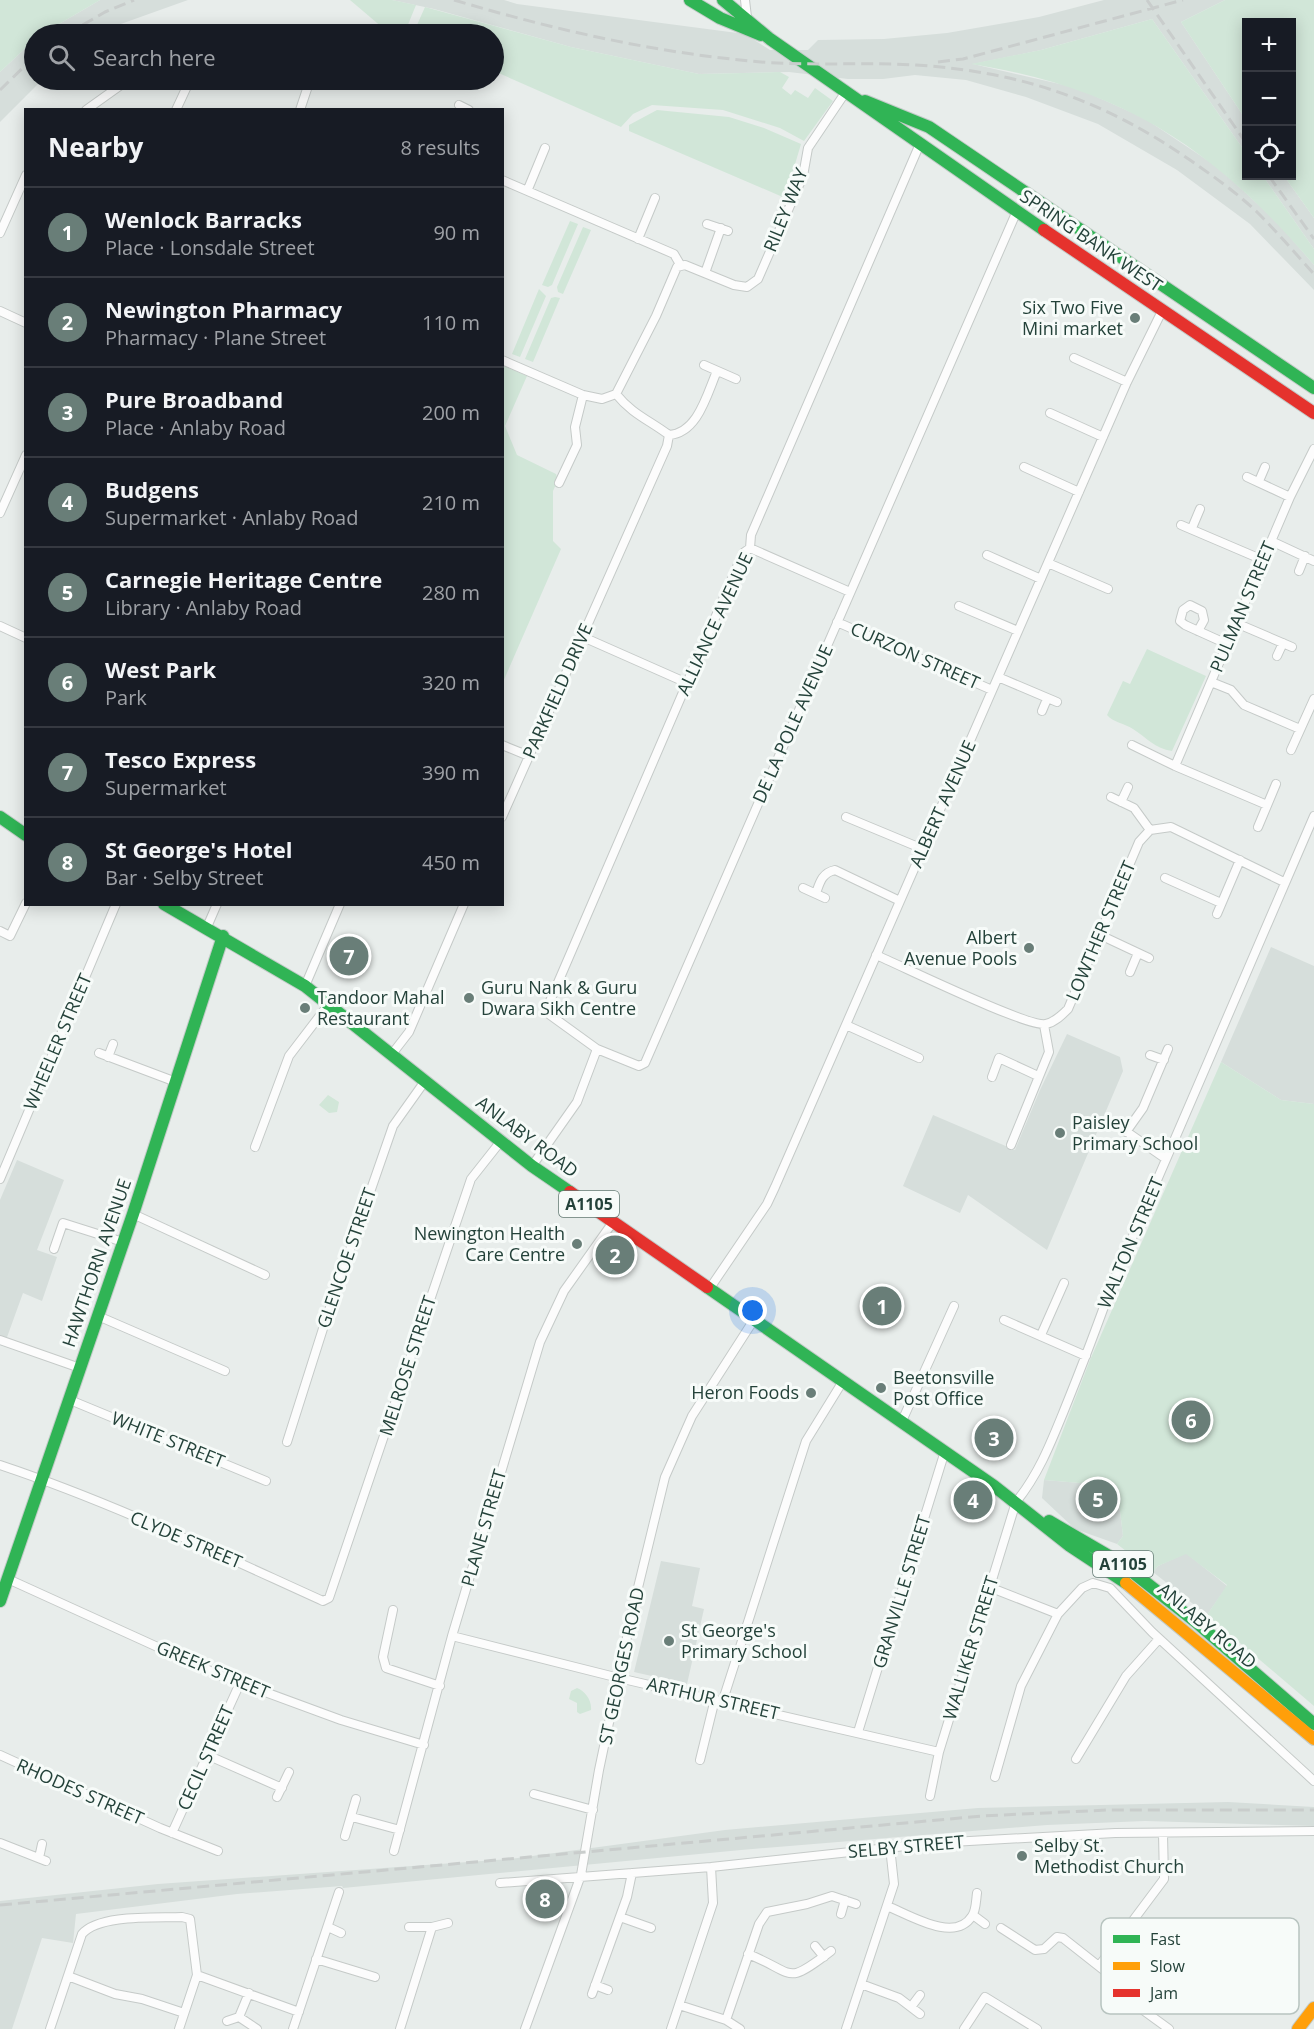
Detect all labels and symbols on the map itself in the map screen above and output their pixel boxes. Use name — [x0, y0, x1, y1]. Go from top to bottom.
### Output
street label: RILEY WAY — [757, 163, 813, 255]
street label: SPRING BANK WEST — [1016, 184, 1167, 297]
place label: Six Two Five Mini market — [1022, 295, 1123, 340]
marker: Six Two Five Mini market — [1128, 311, 1142, 325]
street label: PULMAN STREET — [1204, 537, 1280, 676]
street label: ALLIANCE AVENUE — [670, 548, 758, 699]
street label: CURZON STREET — [847, 616, 984, 694]
street label: PARKFIELD DRIVE — [516, 619, 598, 762]
street label: DE LA POLE AVENUE — [746, 641, 838, 807]
street label: ALBERT AVENUE — [903, 736, 981, 871]
street label: LOWTHER STREET — [1060, 857, 1140, 1004]
place label: Albert Avenue Pools — [904, 925, 1017, 970]
pin: 7 — [330, 934, 368, 978]
marker: Albert Avenue Pools — [1022, 941, 1036, 955]
street label: WHEELER STREET — [18, 970, 97, 1113]
place label: Guru Nank & Guru Dwara Sikh Centre — [481, 975, 637, 1020]
place label: Tandoor Mahal Restaurant — [317, 985, 444, 1030]
marker: Guru Nank & Guru Dwara Sikh Centre — [462, 991, 476, 1005]
marker: Tandoor Mahal Restaurant — [298, 1001, 312, 1015]
street label: ANLABY ROAD — [472, 1090, 583, 1182]
place label: Paisley Primary School — [1072, 1110, 1198, 1155]
marker: Paisley Primary School — [1053, 1126, 1067, 1140]
street label: WALTON STREET — [1092, 1173, 1169, 1312]
street label: HAWTHORN AVENUE — [56, 1175, 136, 1350]
street label: GLENCOE STREET — [311, 1184, 381, 1331]
road number: A1105 — [559, 1191, 619, 1217]
place label: Newington Health Care Centre — [414, 1221, 565, 1266]
pin: 2 — [596, 1232, 634, 1278]
marker: Newington Health Care Centre — [570, 1237, 584, 1251]
pin: 1 — [862, 1284, 902, 1328]
street label: MELROSE STREET — [373, 1292, 441, 1439]
your location — [738, 1296, 767, 1325]
place label: Beetonsville Post Office — [893, 1365, 994, 1410]
place label: Heron Foods — [691, 1380, 799, 1404]
marker: Beetonsville Post Office — [874, 1381, 888, 1395]
marker: Heron Foods — [804, 1386, 818, 1400]
pin: 6 — [1172, 1398, 1210, 1442]
street label: WHITE STREET — [108, 1405, 229, 1473]
pin: 3 — [974, 1416, 1014, 1460]
street label: PLANE STREET — [455, 1466, 511, 1589]
pin: 5 — [1078, 1476, 1118, 1522]
pin: 4 — [954, 1478, 992, 1522]
street label: CLYDE STREET — [127, 1505, 246, 1573]
street label: GRANVILLE STREET — [866, 1512, 936, 1671]
road number: A1105 — [1093, 1551, 1153, 1577]
street label: WALLIKER STREET — [937, 1573, 1003, 1723]
street label: ANLABY ROAD — [1153, 1577, 1262, 1674]
street label: ST GEORGES ROAD — [593, 1585, 649, 1746]
place label: St George's Primary School — [681, 1618, 807, 1663]
street label: GREEK STREET — [153, 1634, 274, 1704]
marker: St George's Primary School — [662, 1634, 676, 1648]
street label: ARTHUR STREET — [645, 1671, 782, 1725]
street label: CECIL STREET — [171, 1701, 239, 1814]
street label: RHODES STREET — [13, 1752, 148, 1830]
street label: SELBY STREET — [847, 1829, 965, 1863]
place label: Selby St. Methodist Church — [1034, 1833, 1184, 1878]
marker: Selby St. Methodist Church — [1015, 1849, 1029, 1863]
pin: 8 — [526, 1876, 564, 1922]
legend — [1101, 1918, 1299, 2014]
text: Fast — [1150, 1928, 1181, 1950]
text: Slow — [1150, 1955, 1185, 1977]
text: Jam — [1148, 1982, 1178, 2004]

